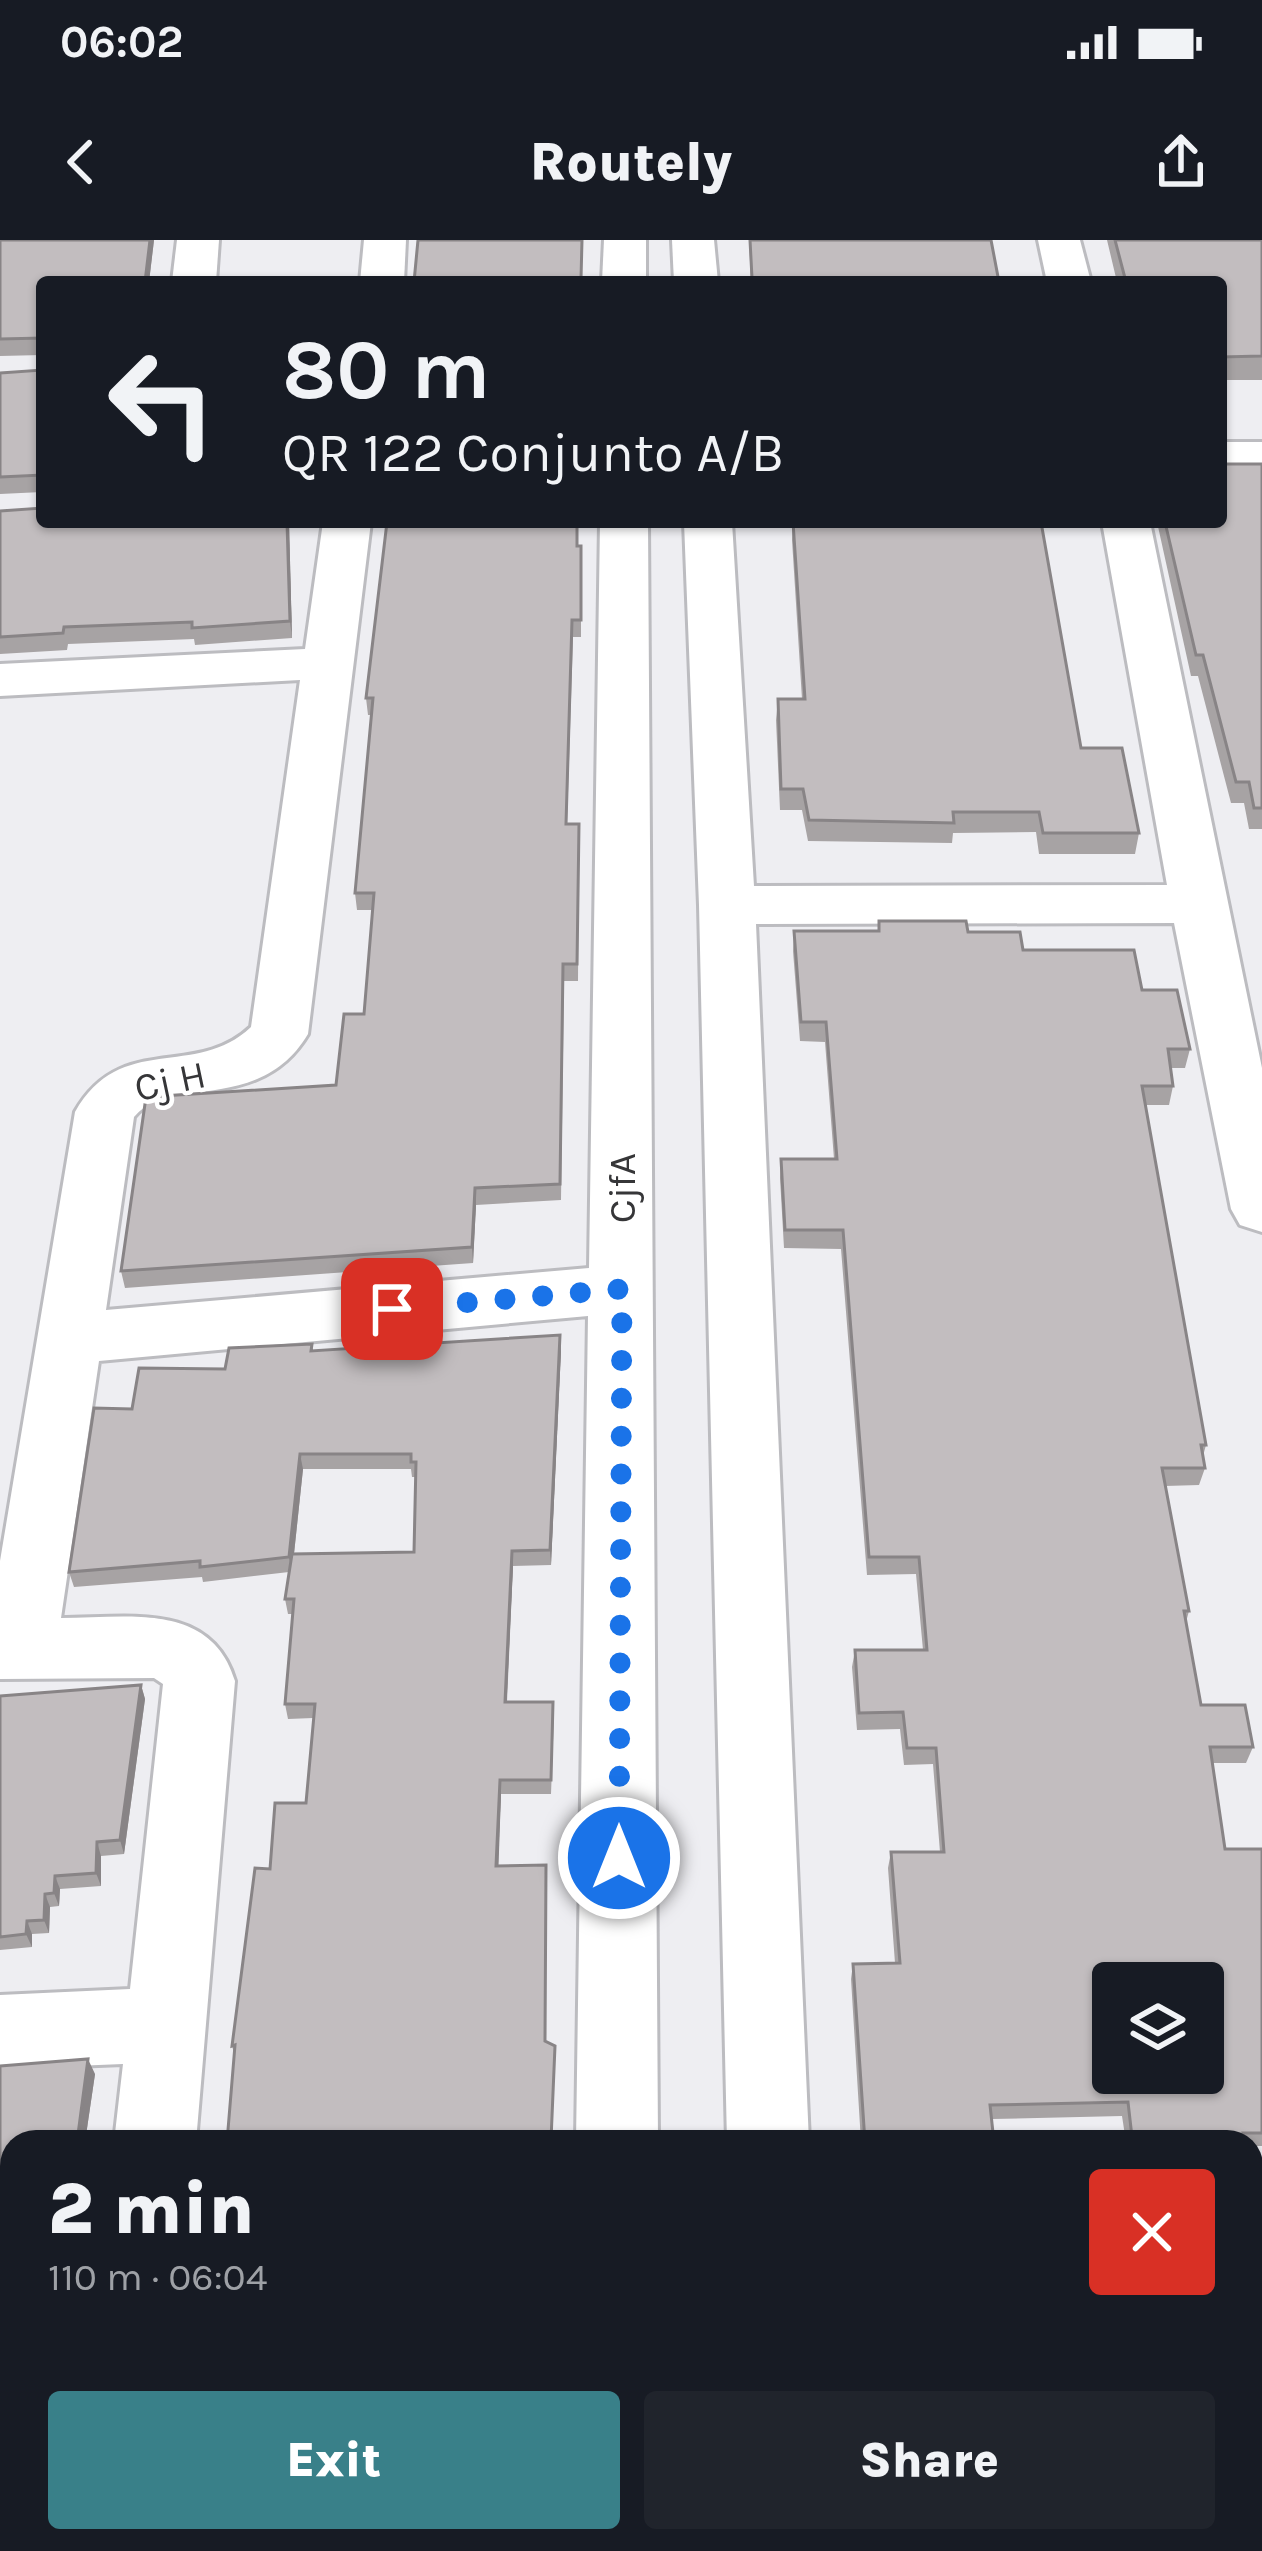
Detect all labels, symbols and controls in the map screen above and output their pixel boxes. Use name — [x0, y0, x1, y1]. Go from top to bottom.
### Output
text: 06:02 — [60, 16, 184, 68]
icon: back — [48, 129, 114, 195]
icon: share — [1148, 129, 1214, 195]
text: Routely — [530, 130, 732, 194]
text: 80 m — [282, 321, 490, 419]
icon: left — [84, 324, 240, 480]
text: QR 122 Conjunto A/B — [282, 421, 784, 485]
street label: Cj H — [130, 1051, 210, 1111]
street label: CjfA — [599, 1153, 645, 1223]
pin — [341, 1258, 443, 1360]
icon: arrive — [359, 1276, 425, 1342]
position arrow — [556, 1795, 682, 1921]
map controls — [1092, 1962, 1224, 2094]
button: layers — [1092, 1962, 1224, 2094]
text: 2 min — [48, 2167, 254, 2251]
button: close — [1089, 2169, 1215, 2295]
text: 110 m · 06:04 — [48, 2254, 268, 2300]
button: Exit — [48, 2391, 620, 2529]
button: Share — [644, 2391, 1215, 2529]

